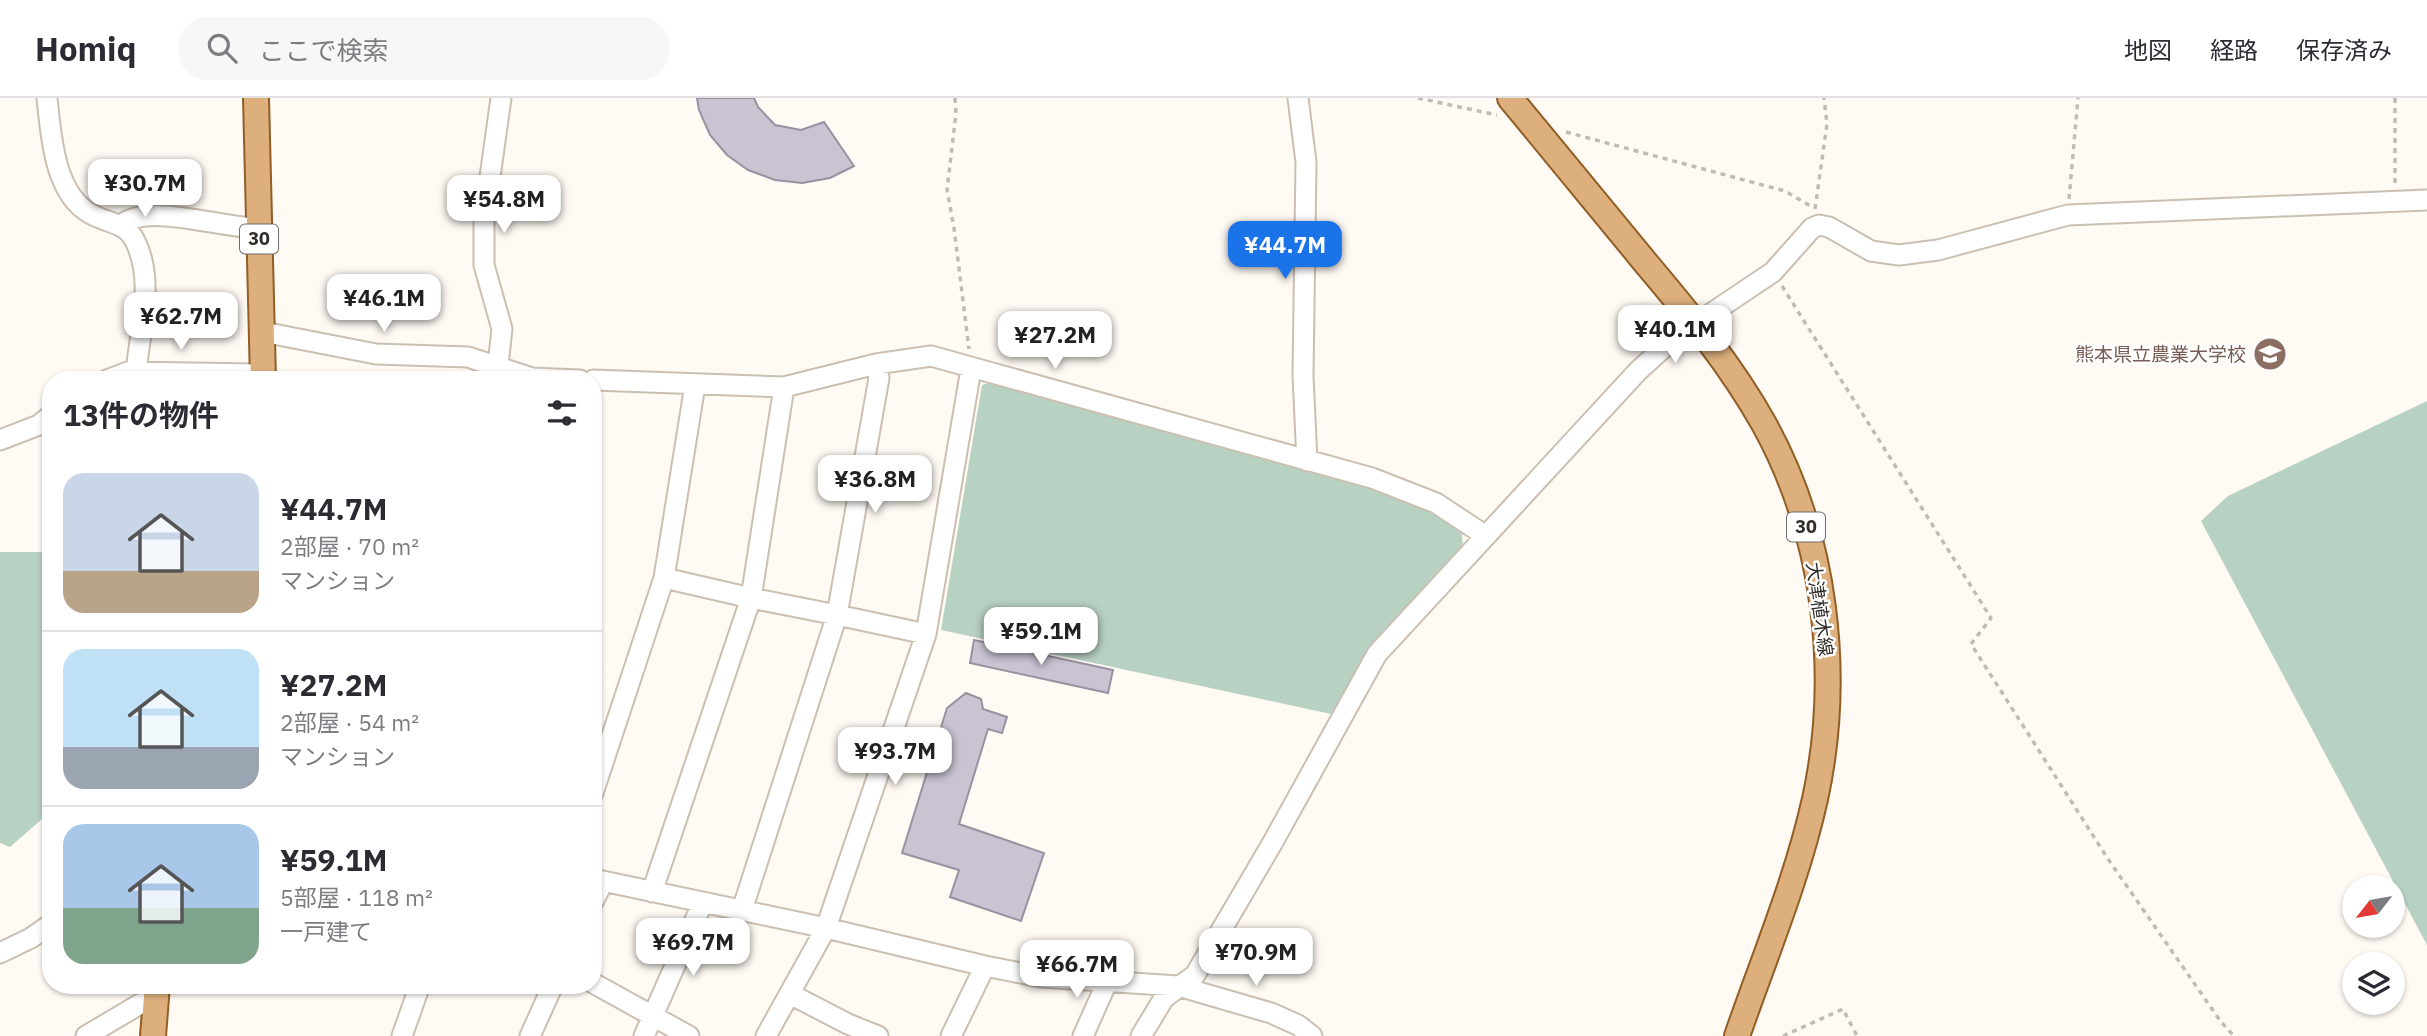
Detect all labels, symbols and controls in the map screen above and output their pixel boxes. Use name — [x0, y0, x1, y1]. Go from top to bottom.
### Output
search box — [179, 17, 669, 80]
text: Homiq — [35, 27, 137, 70]
icon: search — [203, 29, 241, 67]
text: ここで検索 — [259, 33, 389, 67]
text: 地図 — [2124, 34, 2172, 66]
text: 経路 — [2210, 34, 2258, 66]
text: 保存済み — [2296, 34, 2392, 66]
pin: ¥30.7M — [88, 159, 202, 219]
text: ¥30.7M — [104, 167, 186, 197]
pin: ¥54.8M — [447, 176, 561, 235]
text: ¥54.8M — [463, 183, 545, 213]
pin: ¥44.7M — [1228, 222, 1342, 281]
road number: 30 — [240, 224, 278, 254]
text: ¥44.7M — [1244, 229, 1326, 259]
pin: ¥46.1M — [327, 274, 441, 334]
text: ¥46.1M — [343, 282, 425, 312]
pin: ¥62.7M — [124, 292, 238, 352]
text: ¥62.7M — [140, 300, 222, 330]
pin: ¥40.1M — [1618, 306, 1732, 365]
pin: ¥27.2M — [998, 312, 1112, 371]
text: ¥40.1M — [1634, 313, 1716, 343]
text: ¥27.2M — [1014, 319, 1096, 349]
school or university icon: 熊本県立農業大学校 — [2251, 335, 2289, 373]
place label: 熊本県立農業大学校 — [2075, 342, 2246, 366]
icon: filters — [543, 394, 581, 432]
text: 13件の物件 — [63, 395, 219, 434]
pin: ¥36.8M — [818, 456, 932, 515]
text: ¥36.8M — [834, 463, 916, 493]
text: ¥44.7M — [280, 489, 387, 528]
icon: home — [119, 501, 203, 585]
road number: 30 — [1787, 512, 1825, 542]
text: 2部屋 · 70 m² — [280, 531, 419, 561]
street label: 大津植木線 — [1802, 560, 1838, 658]
text: マンション — [280, 565, 395, 595]
pin: ¥59.1M — [984, 608, 1098, 667]
text: ¥59.1M — [1000, 615, 1082, 645]
text: ¥27.2M — [280, 665, 387, 704]
icon: home — [119, 677, 203, 761]
text: 2部屋 · 54 m² — [280, 707, 419, 737]
pin: ¥93.7M — [838, 728, 952, 787]
text: ¥93.7M — [854, 735, 936, 765]
text: マンション — [280, 741, 395, 771]
text: ¥59.1M — [280, 840, 387, 879]
icon: home — [119, 852, 203, 936]
north arrow — [2342, 875, 2404, 938]
map controls — [2342, 875, 2405, 1015]
text: 5部屋 · 118 m² — [280, 882, 433, 912]
text: 一戸建て — [280, 916, 372, 946]
pin: ¥69.7M — [636, 918, 750, 978]
text: ¥69.7M — [652, 926, 734, 956]
pin: ¥70.9M — [1199, 928, 1313, 988]
text: ¥70.9M — [1215, 936, 1297, 966]
pin: ¥66.7M — [1020, 940, 1134, 1000]
text: ¥66.7M — [1036, 948, 1118, 978]
button: layers — [2342, 952, 2405, 1015]

